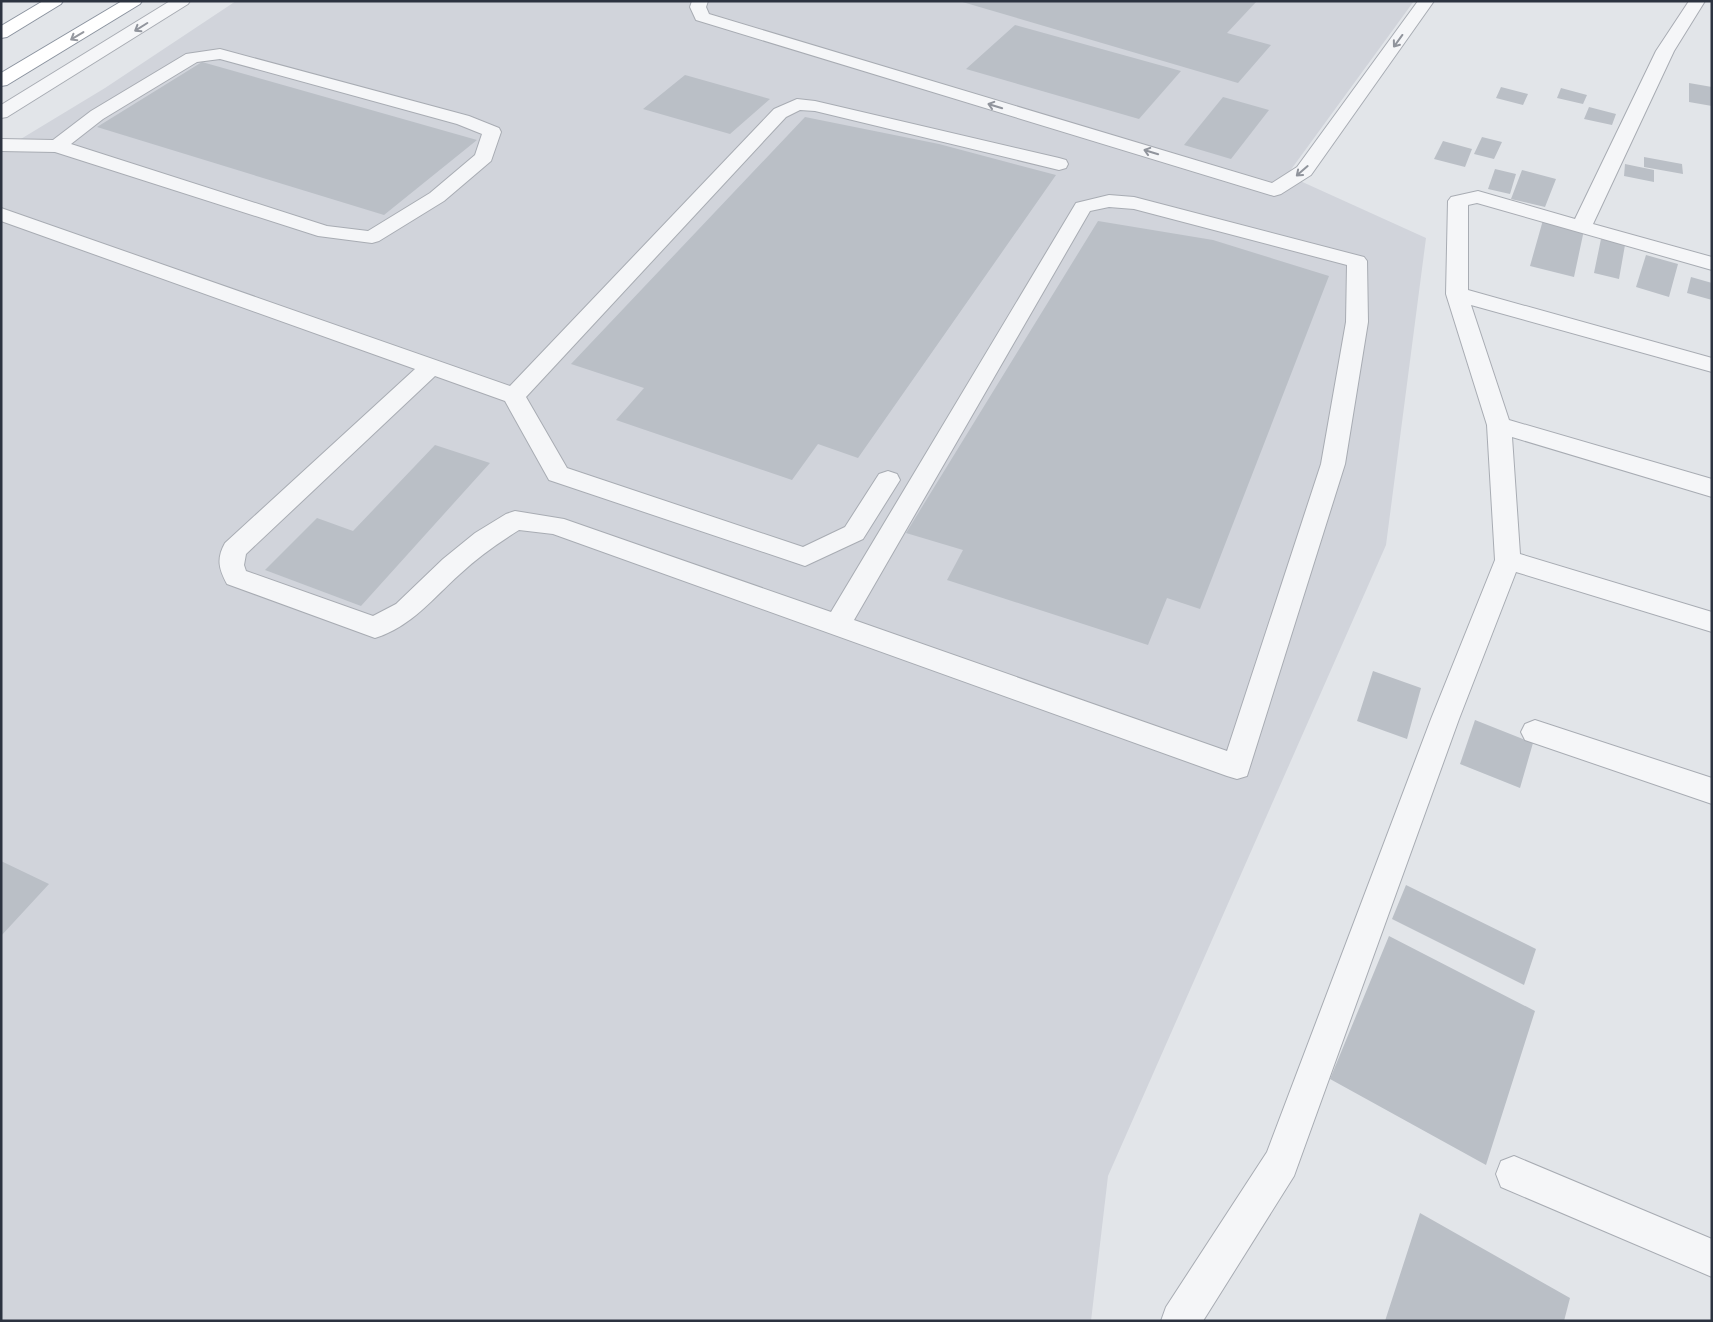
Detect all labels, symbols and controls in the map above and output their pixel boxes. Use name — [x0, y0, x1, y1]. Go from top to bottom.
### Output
one-way arrow — [134, 23, 148, 33]
one-way arrow — [71, 31, 85, 41]
one-way arrow — [1393, 34, 1403, 48]
one-way arrow — [987, 100, 1003, 110]
one-way arrow — [1143, 147, 1159, 157]
one-way arrow — [1295, 166, 1308, 177]

